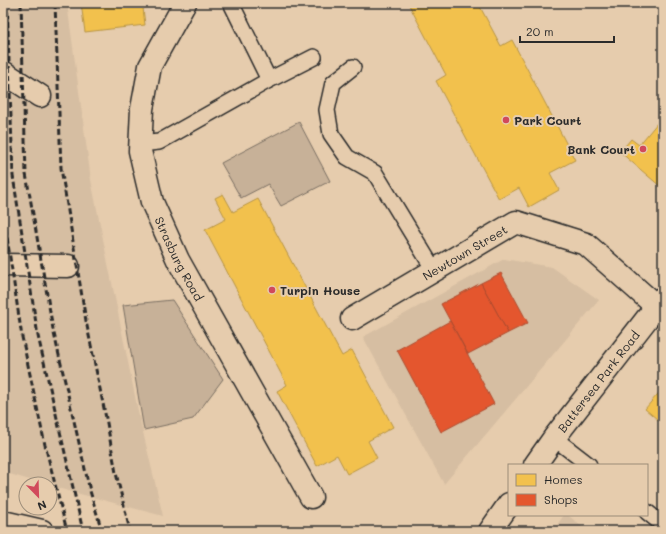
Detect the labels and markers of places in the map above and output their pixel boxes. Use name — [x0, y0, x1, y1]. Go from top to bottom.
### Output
place label: Park Court — [514, 112, 581, 128]
marker: Park Court — [501, 115, 511, 125]
place label: Bank Court — [567, 141, 635, 157]
marker: Bank Court — [638, 144, 648, 154]
place label: Turpin House — [280, 282, 360, 298]
marker: Turpin House — [267, 285, 277, 295]

